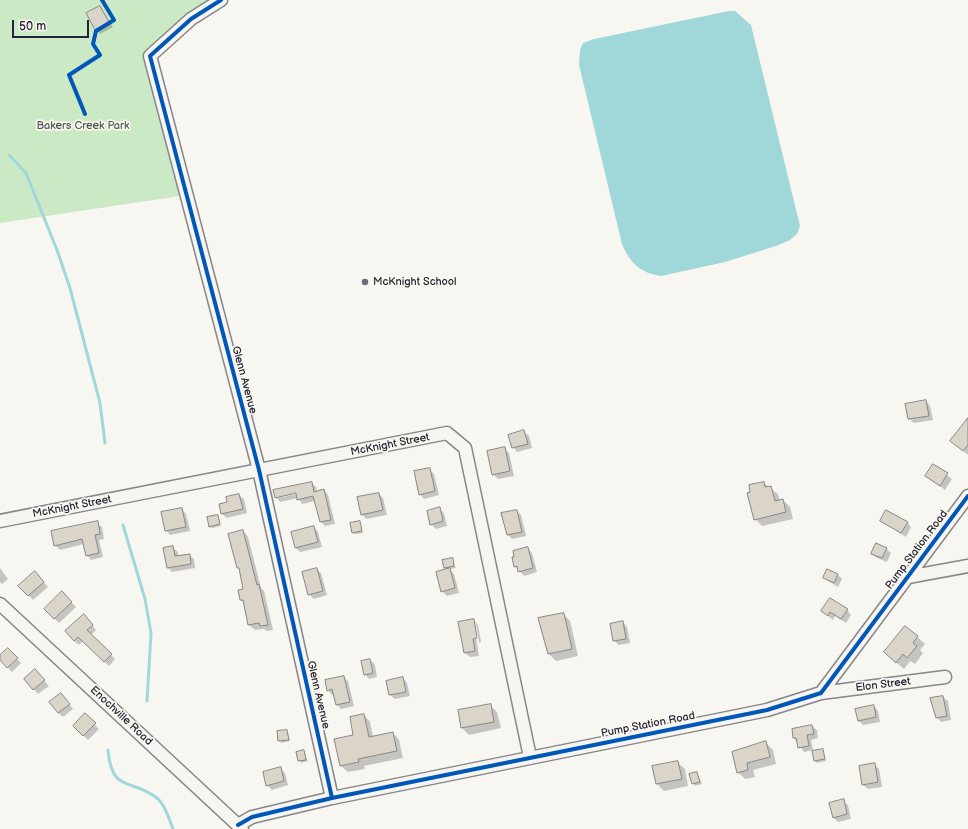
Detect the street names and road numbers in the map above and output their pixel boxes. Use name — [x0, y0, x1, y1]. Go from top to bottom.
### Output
street label: Glenn Avenue — [229, 345, 259, 415]
street label: McKnight Street — [349, 431, 431, 459]
street label: McKnight Street — [31, 493, 113, 521]
street label: Pump Station Road — [883, 508, 951, 592]
street label: Glenn Avenue — [304, 660, 332, 730]
street label: Elon Street — [855, 675, 911, 695]
street label: Enochville Road — [87, 684, 155, 748]
street label: Pump Station Road — [600, 709, 696, 741]

